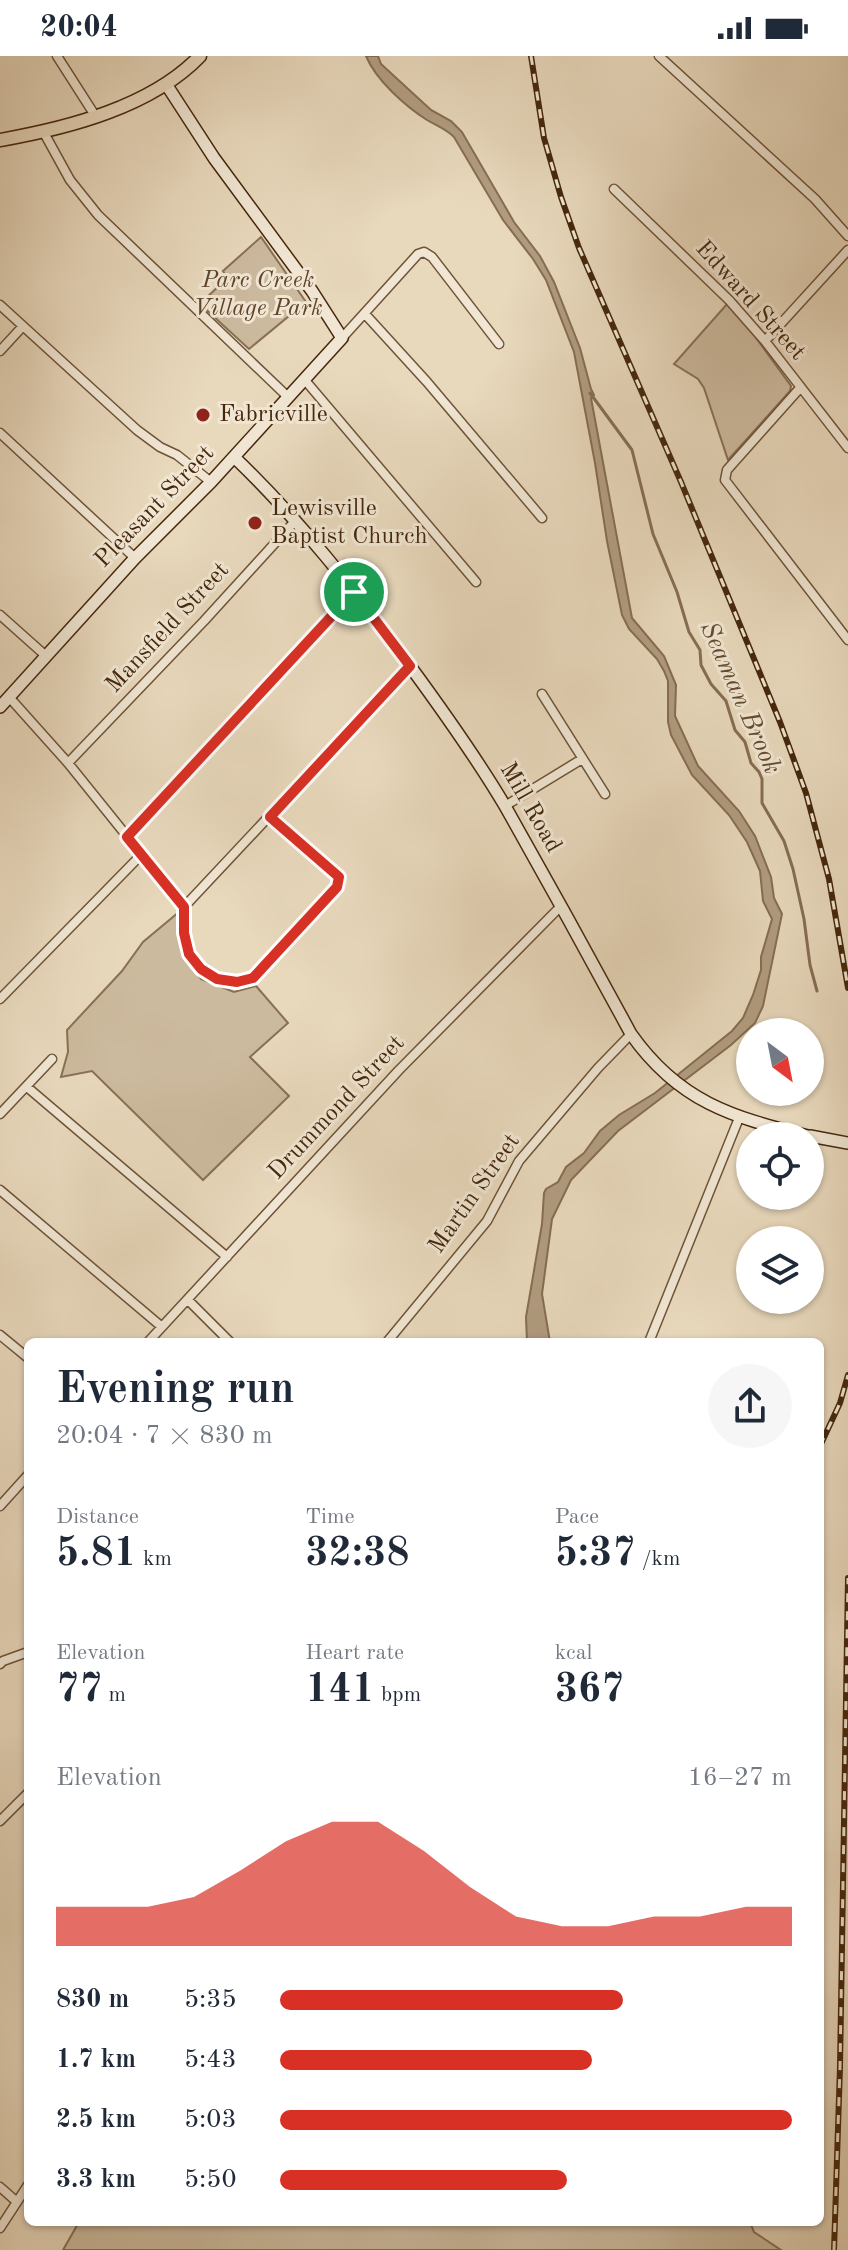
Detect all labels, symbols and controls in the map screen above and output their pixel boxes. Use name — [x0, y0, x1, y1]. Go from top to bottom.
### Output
text: 20:04 — [40, 13, 118, 43]
street label: Edward Street — [690, 237, 810, 365]
park label: Parc Creek Village Park — [193, 269, 323, 321]
place label: Fabricville — [219, 403, 328, 427]
marker: Fabricville — [194, 406, 212, 424]
street label: Pleasant Street — [91, 441, 219, 573]
place label: Lewisville Baptist Church — [271, 497, 428, 549]
marker: Lewisville Baptist Church — [246, 514, 264, 532]
street label: Mansfield Street — [102, 558, 234, 698]
pin — [320, 558, 388, 626]
icon: arrive — [332, 570, 376, 614]
water label: Seaman Brook — [695, 618, 785, 778]
street label: Mill Road — [495, 759, 565, 857]
north arrow — [736, 1018, 824, 1106]
map controls — [736, 1018, 824, 1314]
street label: Drummond Street — [264, 1031, 410, 1185]
button: locate — [736, 1122, 824, 1210]
street label: Martin Street — [425, 1130, 525, 1258]
button: layers — [736, 1226, 824, 1314]
button: share — [708, 1364, 792, 1448]
text: Evening run — [56, 1368, 294, 1412]
text: 20:04 · 7 × 830 m — [56, 1423, 273, 1449]
text: Distance — [56, 1506, 139, 1528]
text: Time — [305, 1506, 355, 1528]
text: Pace — [555, 1506, 599, 1528]
text: 5.81 — [56, 1535, 137, 1575]
text: 32:38 — [305, 1535, 409, 1575]
text: 5:37 — [555, 1535, 635, 1575]
text: km — [137, 1548, 172, 1570]
text: /km — [635, 1548, 680, 1570]
text: Elevation — [56, 1642, 146, 1664]
text: Heart rate — [305, 1642, 404, 1664]
text: kcal — [555, 1642, 593, 1664]
text: 77 — [56, 1671, 102, 1711]
text: 141 — [305, 1671, 375, 1711]
text: 367 — [555, 1671, 624, 1711]
text: m — [102, 1684, 126, 1706]
text: bpm — [375, 1684, 421, 1706]
text: Elevation — [56, 1765, 162, 1791]
text: 16–27 m — [688, 1765, 792, 1791]
text: 830 m — [56, 1987, 129, 2013]
text: 5:35 — [184, 1987, 237, 2013]
text: 1.7 km — [56, 2047, 136, 2073]
text: 5:43 — [184, 2047, 237, 2073]
text: 2.5 km — [56, 2107, 136, 2133]
text: 5:03 — [184, 2107, 237, 2133]
text: 3.3 km — [56, 2167, 136, 2193]
text: 5:50 — [184, 2167, 237, 2193]

